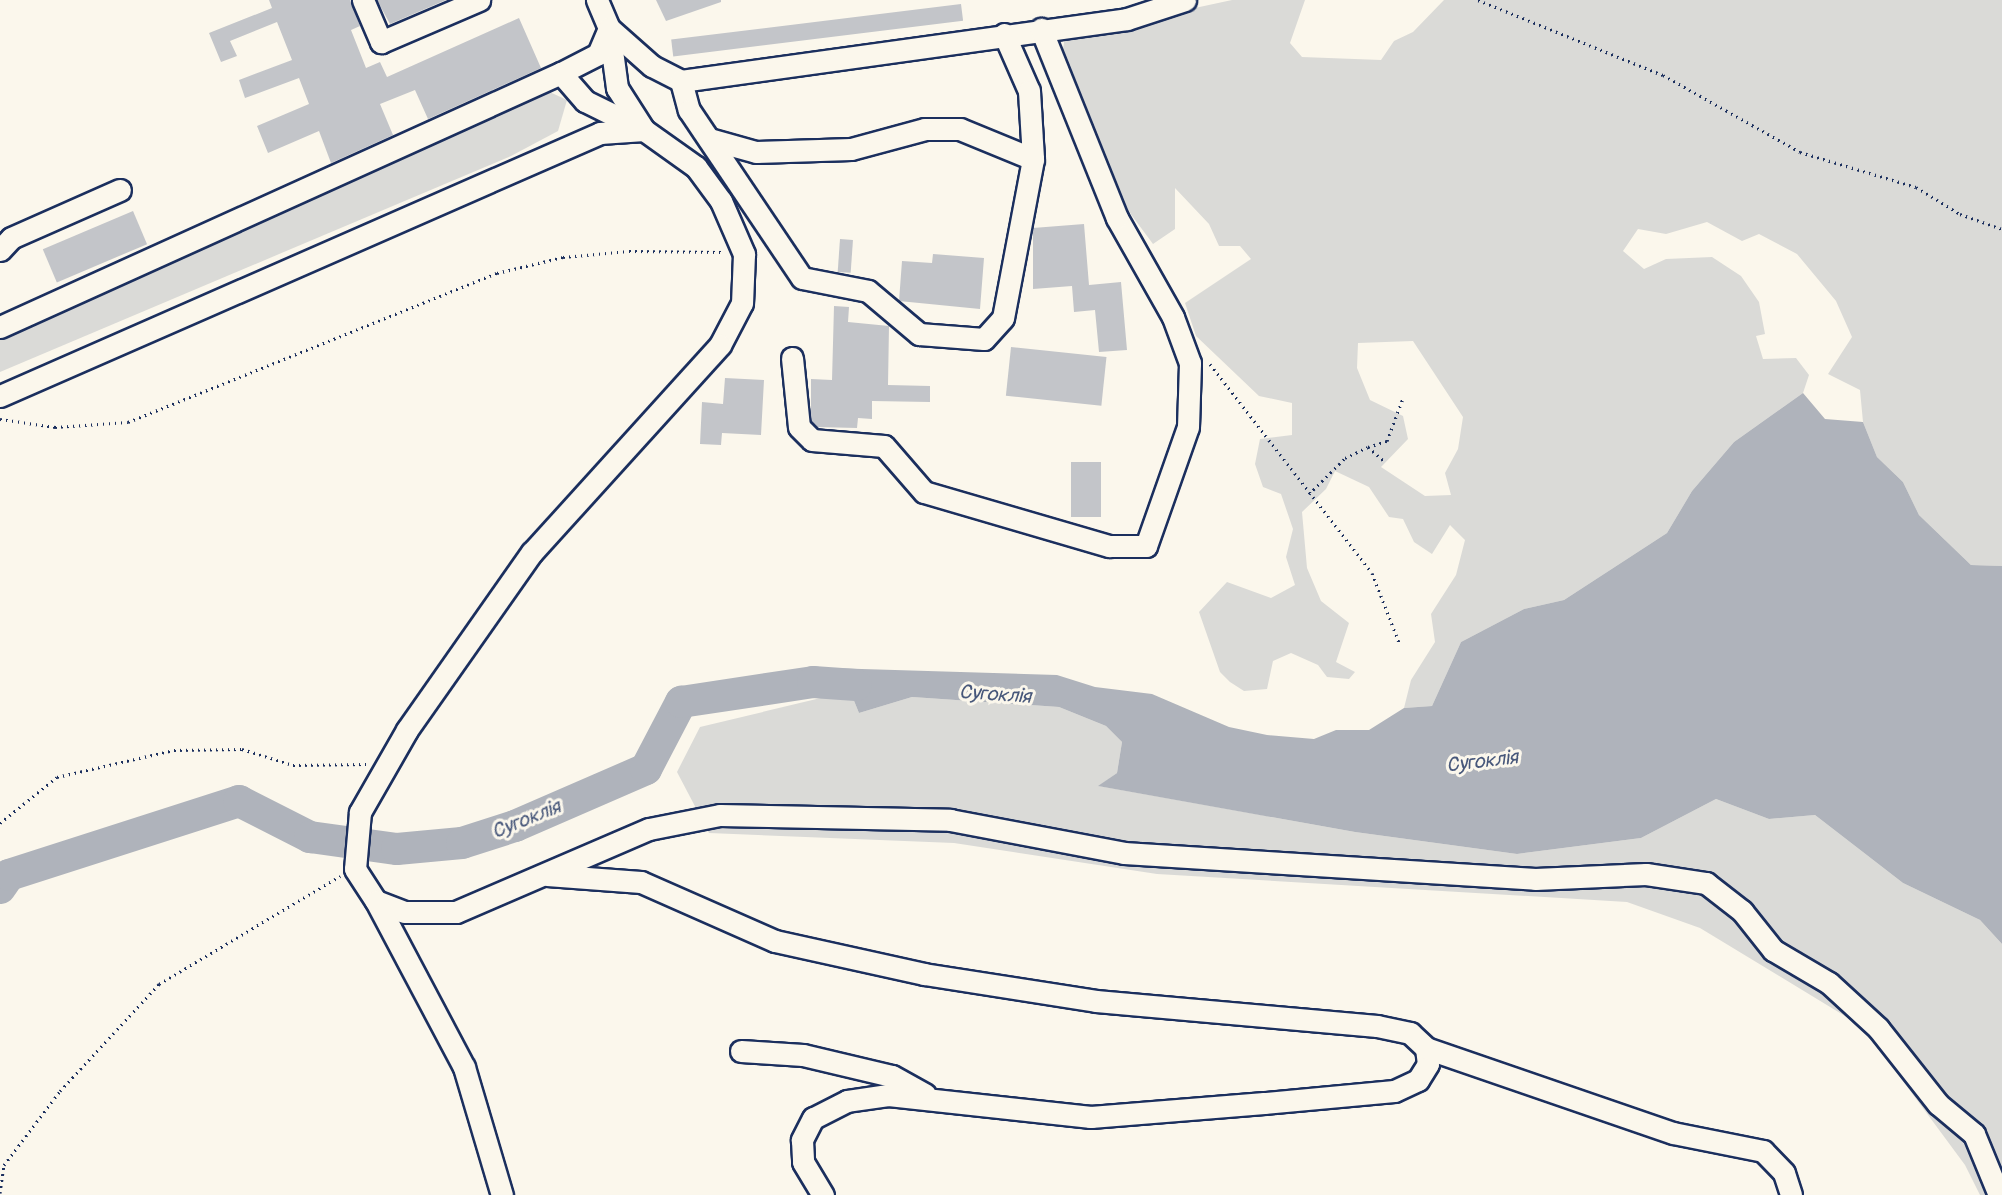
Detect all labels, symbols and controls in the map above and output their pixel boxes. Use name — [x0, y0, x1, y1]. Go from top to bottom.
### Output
water label: Сугоклія — [958, 680, 1032, 708]
water label: Сугоклія — [1445, 745, 1519, 777]
water label: Сугоклія — [488, 794, 564, 844]

